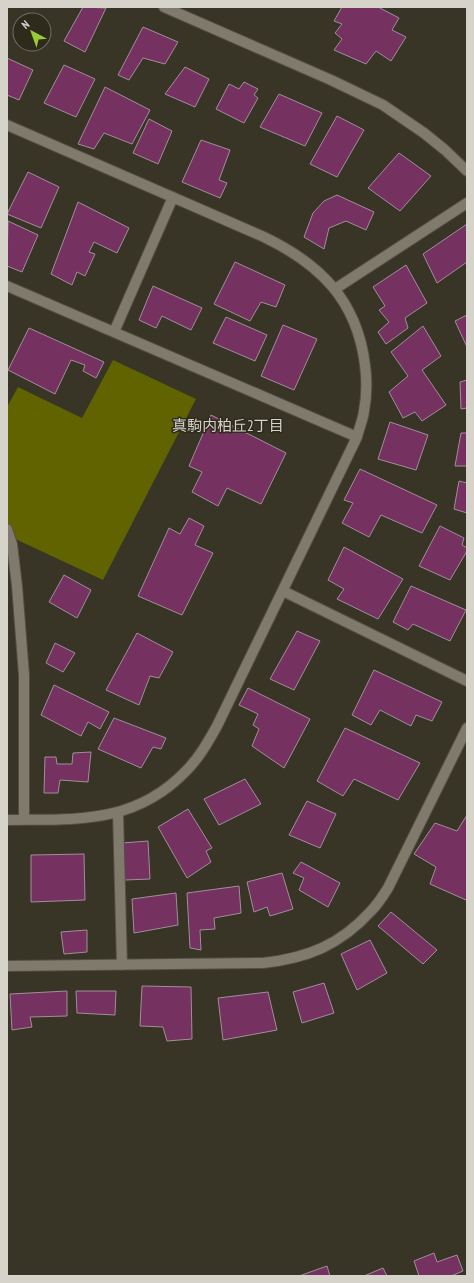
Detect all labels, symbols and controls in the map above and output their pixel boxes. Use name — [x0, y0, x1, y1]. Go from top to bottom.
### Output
north arrow — [12, 12, 52, 52]
text: N — [19, 17, 32, 32]
district label: 真駒内柏丘2丁目 — [172, 416, 284, 435]

